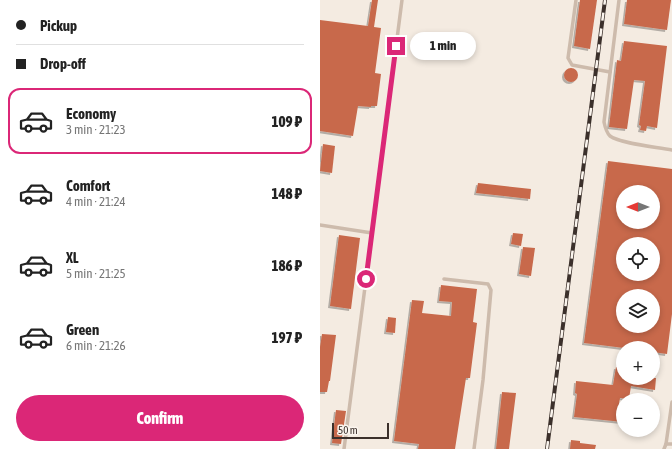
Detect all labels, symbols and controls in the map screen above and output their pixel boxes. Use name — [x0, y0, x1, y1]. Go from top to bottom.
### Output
text: Pickup — [40, 17, 77, 34]
callout: 1 min — [410, 32, 476, 60]
route end — [387, 37, 405, 55]
text: 1 min — [430, 38, 456, 53]
text: Drop-off — [40, 55, 86, 72]
icon: car — [18, 103, 54, 139]
text: Economy — [66, 105, 116, 122]
text: 109 ₽ — [271, 113, 302, 130]
text: 3 min · 21:23 — [66, 122, 126, 137]
icon: car — [18, 175, 54, 211]
text: Comfort — [66, 177, 110, 194]
text: 148 ₽ — [271, 185, 302, 202]
north arrow — [616, 185, 660, 229]
map controls — [616, 185, 660, 437]
text: 4 min · 21:24 — [66, 194, 126, 209]
button: locate — [616, 237, 660, 281]
icon: car — [18, 247, 54, 283]
text: XL — [66, 249, 79, 266]
text: 186 ₽ — [271, 257, 302, 274]
text: 5 min · 21:25 — [66, 266, 126, 281]
route start — [357, 270, 375, 288]
button: layers — [616, 289, 660, 333]
icon: car — [18, 319, 54, 355]
text: Green — [66, 321, 99, 338]
text: 197 ₽ — [271, 329, 302, 346]
text: 6 min · 21:26 — [66, 338, 126, 353]
button: + — [616, 341, 660, 385]
button: − — [616, 393, 660, 437]
button: Confirm — [16, 395, 304, 441]
scale bar — [332, 421, 389, 440]
text: 50 m — [338, 424, 358, 436]

